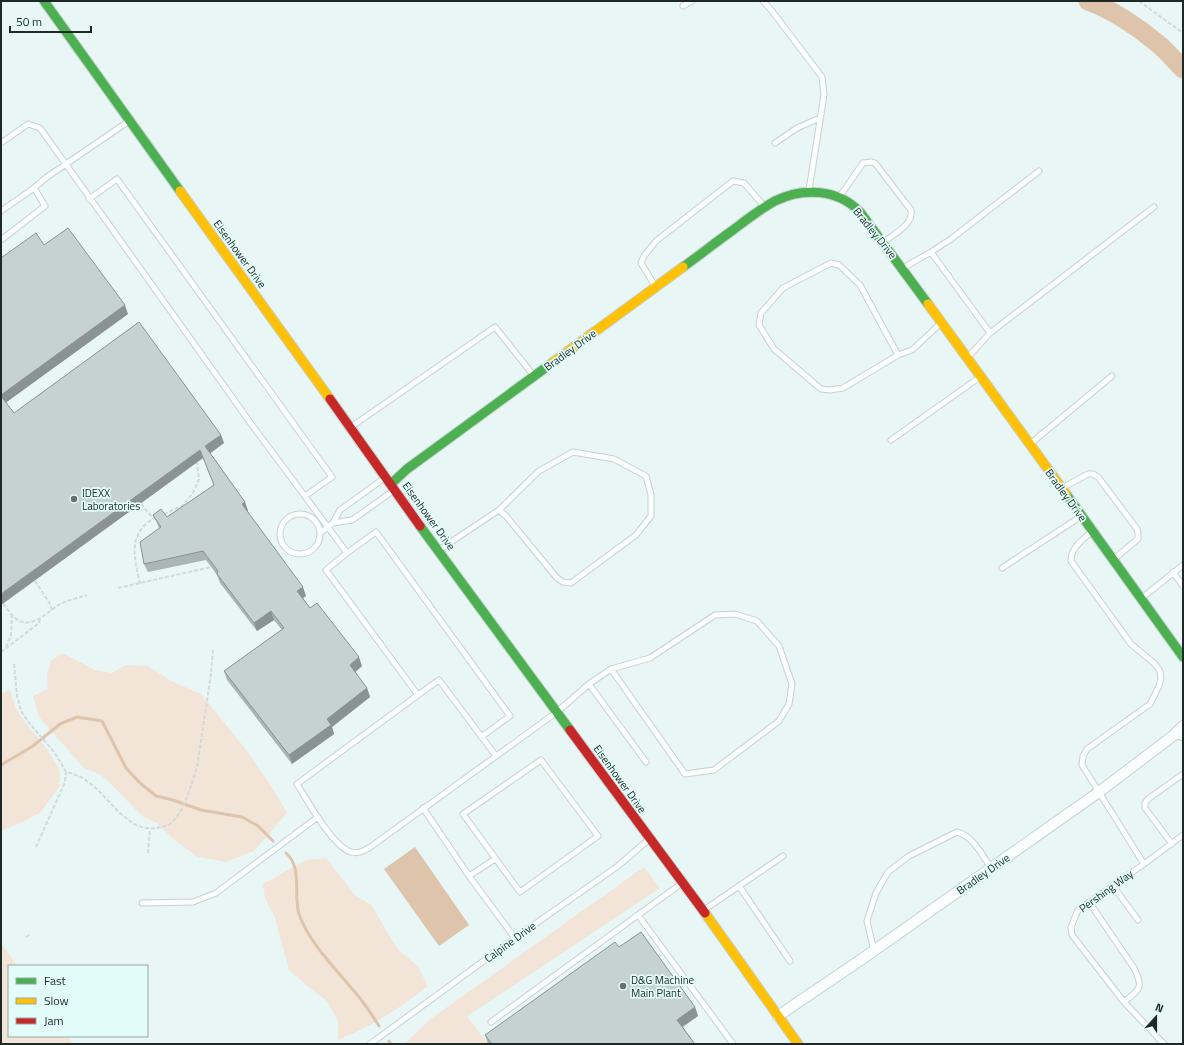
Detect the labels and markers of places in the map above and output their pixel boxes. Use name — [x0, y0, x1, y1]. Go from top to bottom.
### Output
place label: IDEXX Laboratories — [82, 485, 140, 514]
marker: IDEXX Laboratories — [69, 494, 79, 504]
place label: D&G Machine Main Plant — [631, 972, 695, 1001]
marker: D&G Machine Main Plant — [618, 981, 628, 991]

